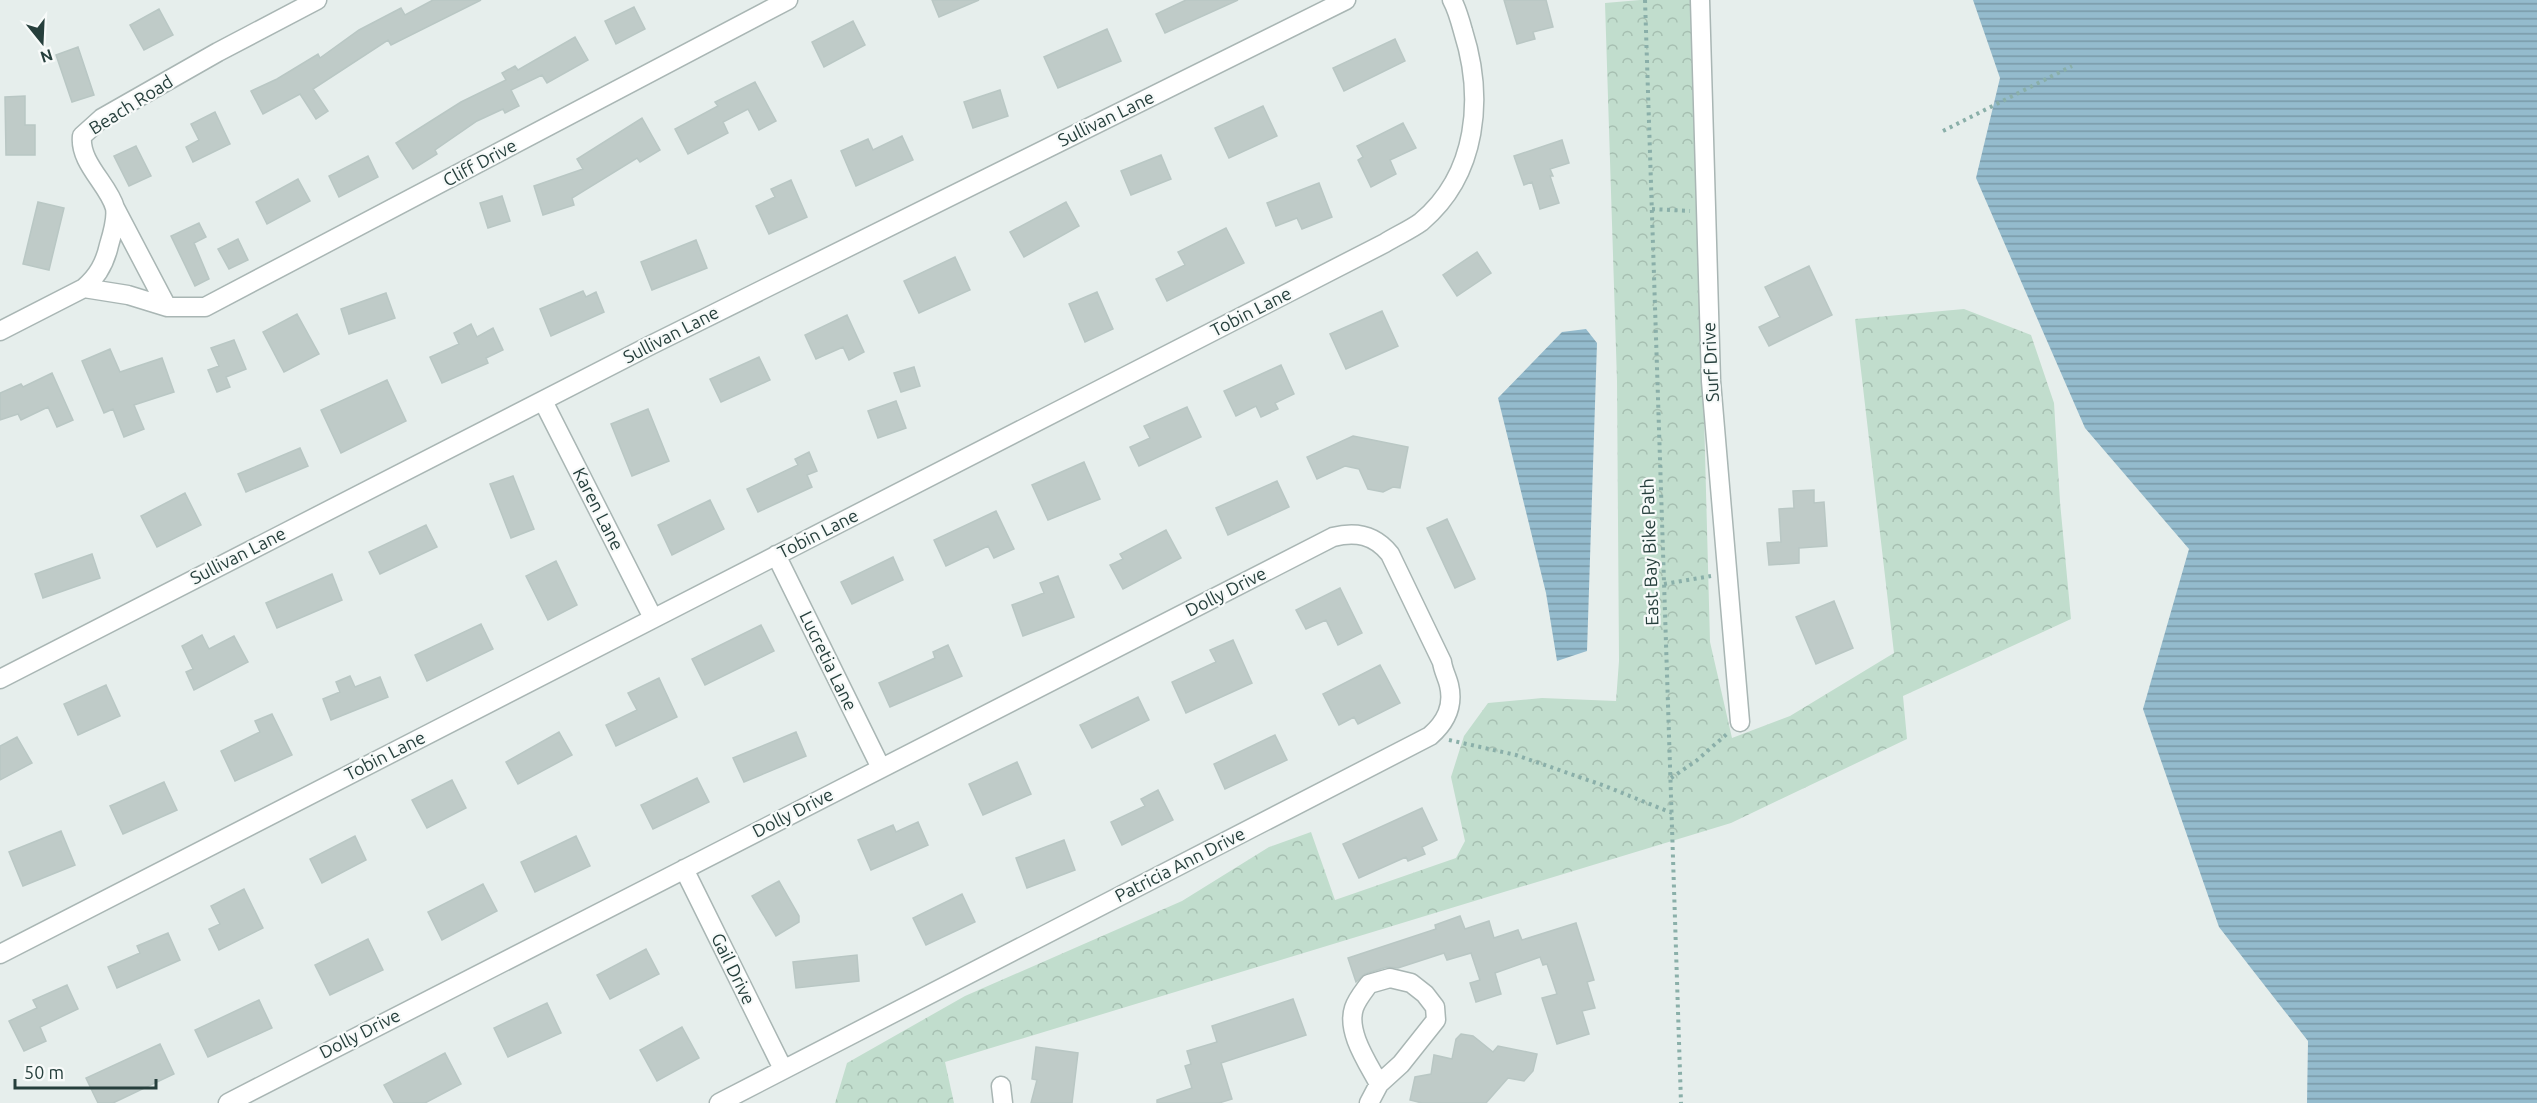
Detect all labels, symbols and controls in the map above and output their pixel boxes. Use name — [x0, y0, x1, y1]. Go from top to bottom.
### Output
north arrow — [12, 12, 72, 72]
text: N — [38, 46, 55, 67]
street label: Beach Road — [85, 71, 176, 138]
street label: Sullivan Lane — [1054, 86, 1157, 150]
street label: Cliff Drive — [439, 134, 520, 190]
street label: Tobin Lane — [1207, 282, 1294, 340]
street label: Sullivan Lane — [619, 301, 722, 367]
street label: Surf Drive — [1698, 322, 1722, 403]
street label: Karen Lane — [570, 464, 628, 553]
street label: East Bay Bike Path — [1636, 478, 1662, 626]
street label: Tobin Lane — [774, 504, 861, 562]
street label: Sullivan Lane — [186, 522, 289, 588]
street label: Dolly Drive — [1182, 562, 1269, 620]
street label: Lucretia Lane — [796, 608, 862, 713]
street label: Tobin Lane — [341, 726, 428, 784]
street label: Dolly Drive — [749, 783, 836, 841]
street label: Patricia Ann Drive — [1111, 823, 1248, 906]
street label: Gail Drive — [708, 930, 760, 1008]
street label: Dolly Drive — [316, 1004, 403, 1062]
scale bar — [15, 1052, 156, 1090]
text: 50 m — [24, 1062, 64, 1082]

